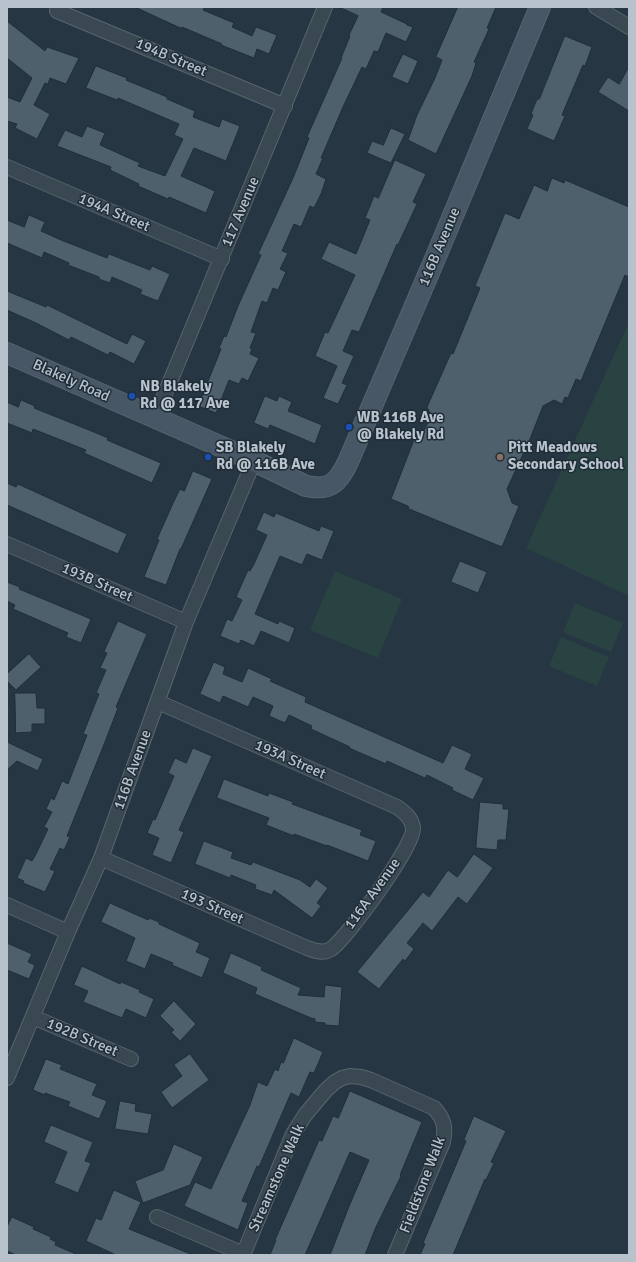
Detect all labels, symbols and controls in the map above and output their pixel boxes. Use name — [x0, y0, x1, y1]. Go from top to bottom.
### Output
street label: 194B Street — [133, 35, 209, 81]
street label: 117 Avenue — [218, 174, 264, 250]
street label: 194A Street — [76, 190, 152, 236]
street label: 116B Avenue — [415, 205, 465, 289]
street label: Blakely Road — [30, 356, 112, 406]
place label: NB Blakely Rd @ 117 Ave — [140, 378, 230, 413]
marker: NB Blakely Rd @ 117 Ave — [127, 391, 137, 401]
place label: WB 116B Ave @ Blakely Rd — [357, 409, 444, 444]
marker: WB 116B Ave @ Blakely Rd — [344, 422, 354, 432]
place label: SB Blakely Rd @ 116B Ave — [216, 439, 315, 474]
place label: Pitt Meadows Secondary School — [508, 439, 624, 474]
marker: SB Blakely Rd @ 116B Ave — [203, 452, 213, 462]
marker: Pitt Meadows Secondary School — [495, 452, 505, 462]
street label: 193B Street — [59, 559, 135, 607]
street label: 116B Avenue — [110, 728, 156, 812]
street label: 193A Street — [252, 736, 328, 784]
street label: 116A Avenue — [341, 855, 405, 933]
street label: 193 Street — [178, 885, 246, 929]
street label: 192B Street — [44, 1015, 120, 1061]
street label: Streamstone Walk — [245, 1121, 309, 1235]
street label: Fieldstone Walk — [396, 1134, 450, 1236]

